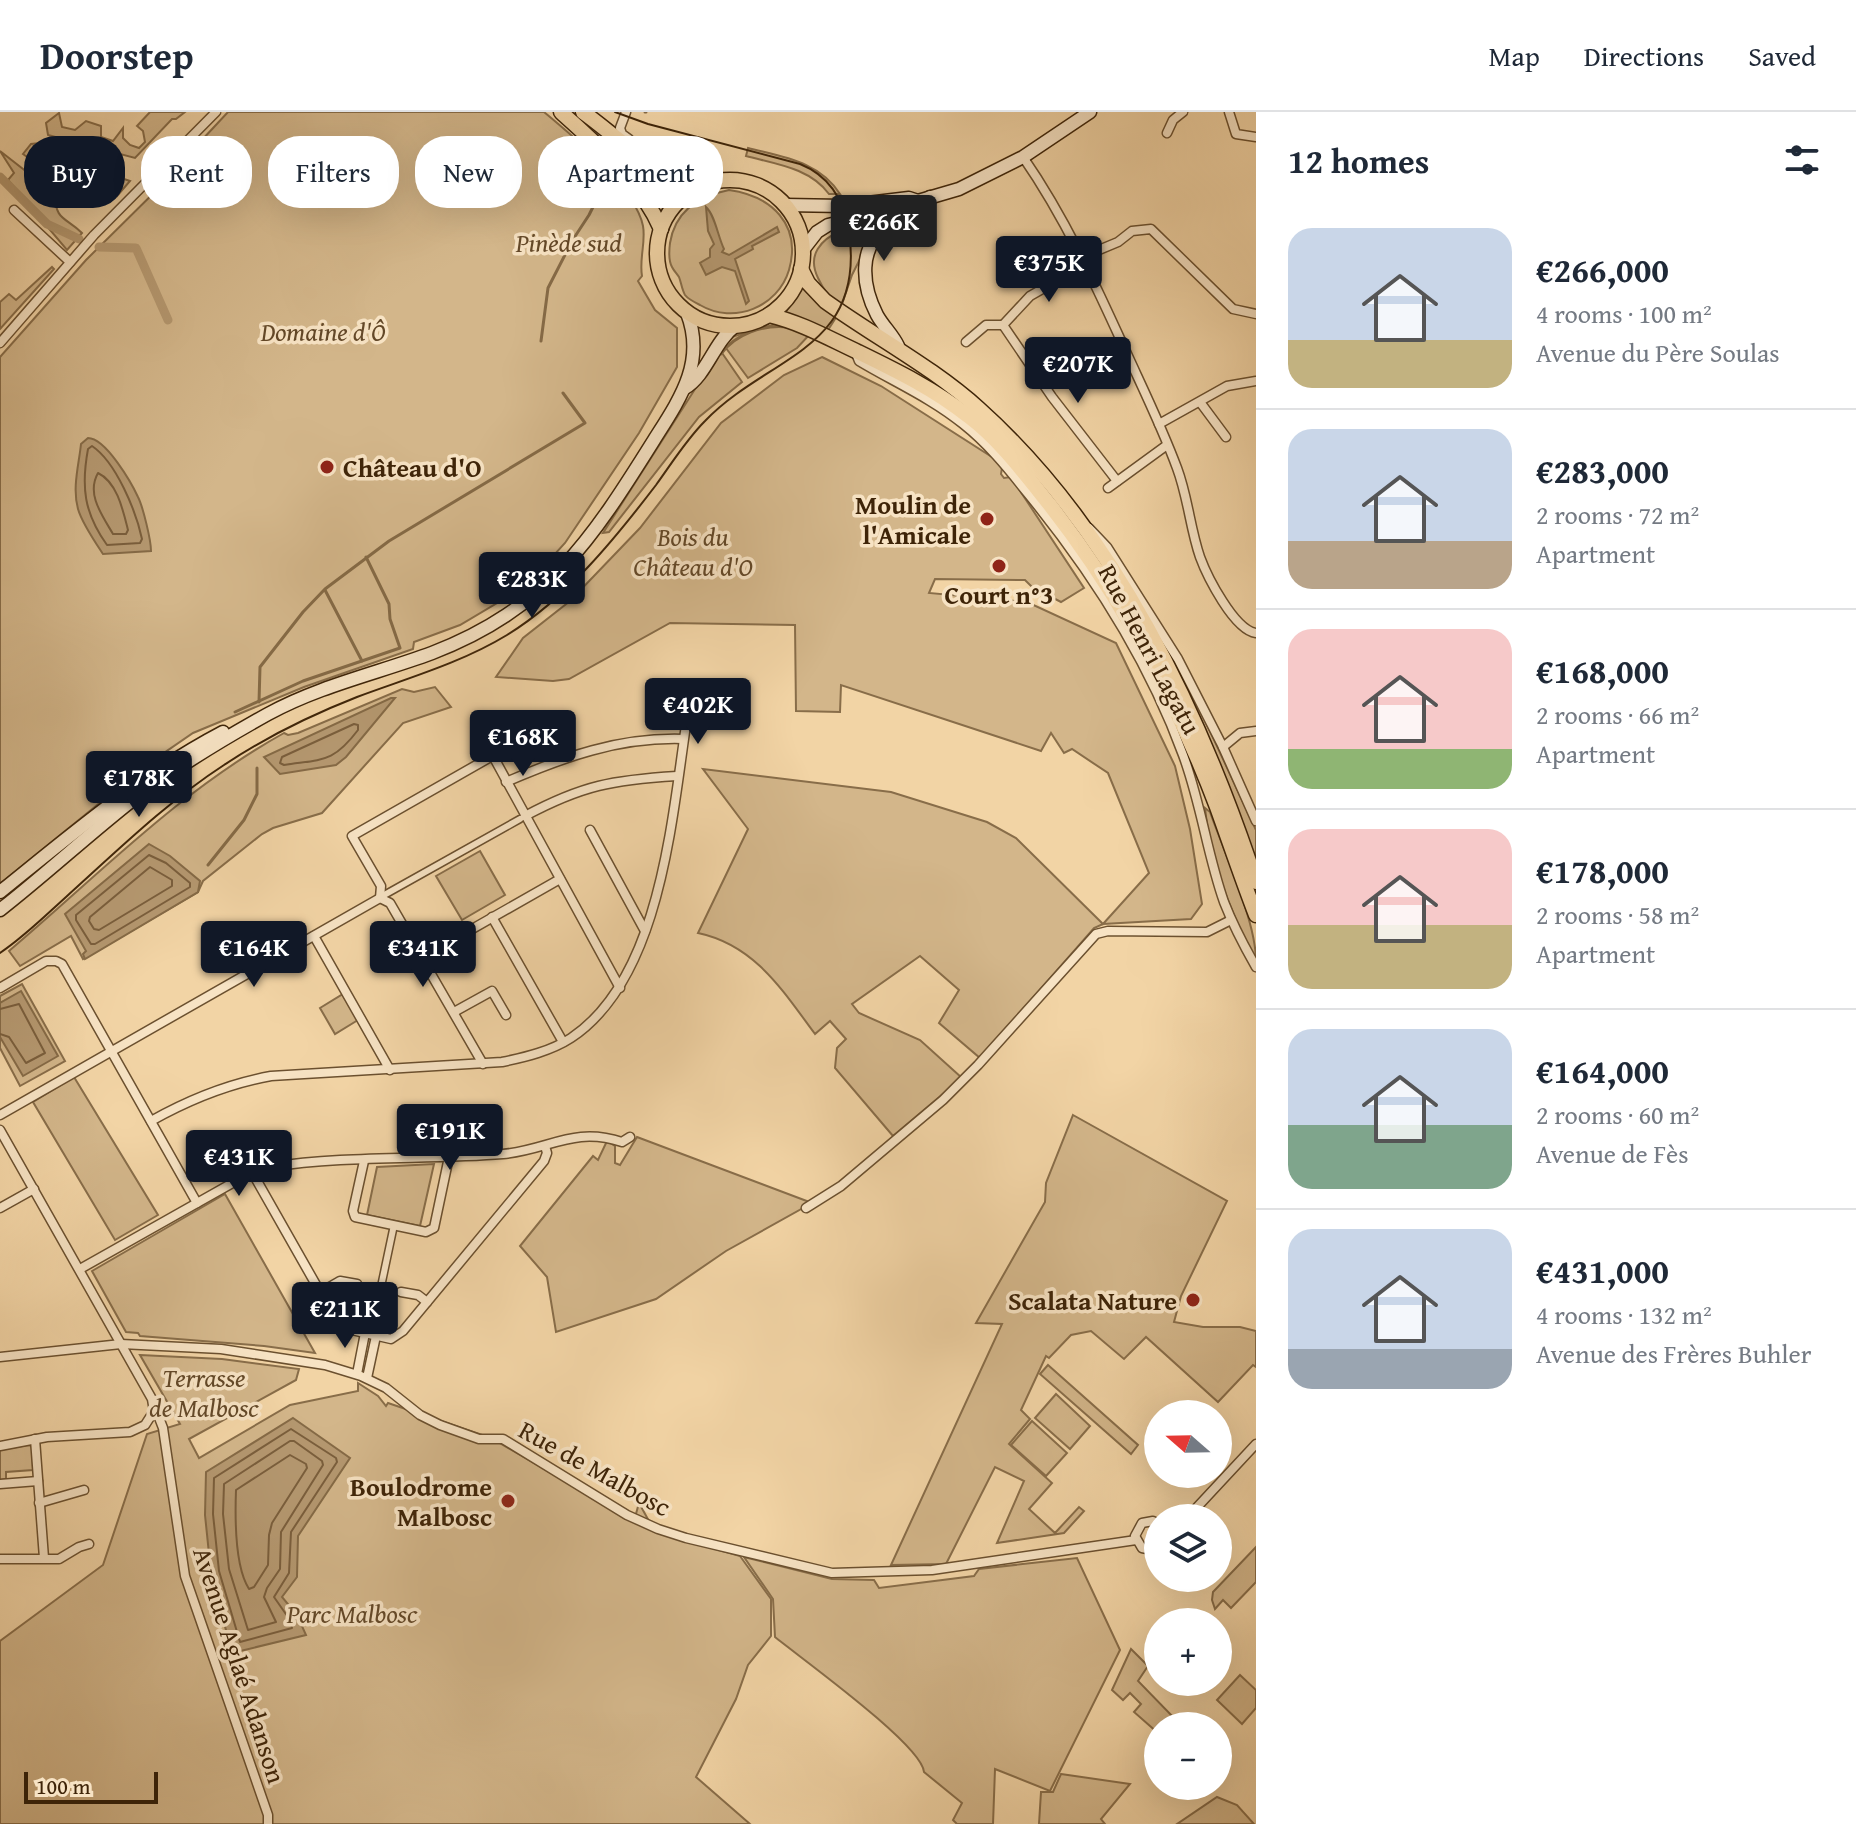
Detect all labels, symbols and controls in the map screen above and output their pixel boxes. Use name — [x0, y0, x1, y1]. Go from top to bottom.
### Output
text: Doorstep — [40, 27, 194, 83]
text: Map — [1488, 35, 1540, 76]
text: Directions — [1584, 35, 1704, 76]
text: Saved — [1748, 35, 1816, 76]
chip: Buy — [24, 136, 125, 208]
chip: Rent — [141, 136, 252, 208]
chip: Filters — [268, 136, 399, 208]
chip: New — [415, 136, 522, 208]
chip: Apartment — [538, 136, 723, 208]
text: 12 homes — [1288, 136, 1429, 185]
icon: filters — [1780, 138, 1824, 182]
pin: €266K — [828, 195, 940, 263]
text: €266K — [849, 201, 919, 240]
park label: Pinède sud — [515, 223, 622, 262]
pin: €375K — [993, 236, 1105, 304]
text: €375K — [1014, 242, 1084, 281]
text: €266,000 — [1536, 245, 1669, 294]
icon: home — [1352, 260, 1448, 356]
text: 4 rooms · 100 m² — [1536, 294, 1712, 333]
park label: Domaine d'Ô — [260, 312, 386, 351]
text: Avenue du Père Soulas — [1536, 333, 1780, 372]
pin: €207K — [1022, 337, 1134, 405]
text: €207K — [1043, 343, 1113, 382]
text: €283,000 — [1536, 446, 1669, 495]
place label: Château d'O — [343, 448, 482, 487]
marker: Château d'O — [318, 458, 336, 476]
icon: home — [1352, 461, 1448, 557]
place label: Moulin de l'Amicale — [855, 485, 971, 554]
text: 2 rooms · 72 m² — [1536, 495, 1699, 534]
marker: Moulin de l'Amicale — [978, 510, 996, 528]
park label: Bois du Château d'O — [633, 517, 753, 586]
text: Apartment — [1536, 534, 1655, 573]
pin: €283K — [476, 552, 588, 620]
marker: Court n°3 — [990, 557, 1008, 575]
street label: Rue Henri Lagatu — [1089, 557, 1211, 741]
text: €283K — [497, 558, 567, 597]
place label: Court n°3 — [944, 575, 1054, 614]
text: €168,000 — [1536, 646, 1669, 695]
icon: home — [1352, 661, 1448, 757]
pin: €402K — [642, 678, 754, 746]
text: €402K — [663, 684, 733, 723]
text: 2 rooms · 66 m² — [1536, 695, 1699, 734]
pin: €168K — [467, 710, 579, 778]
text: €168K — [488, 716, 558, 755]
text: Apartment — [1536, 734, 1655, 773]
pin: €178K — [83, 751, 195, 819]
text: €178K — [104, 757, 174, 796]
text: €178,000 — [1536, 846, 1669, 895]
icon: home — [1352, 861, 1448, 957]
text: 2 rooms · 58 m² — [1536, 895, 1699, 934]
pin: €164K — [198, 921, 310, 989]
pin: €341K — [367, 921, 479, 989]
text: €164K — [219, 927, 289, 966]
text: €341K — [388, 927, 458, 966]
text: Apartment — [1536, 934, 1655, 973]
text: €164,000 — [1536, 1046, 1669, 1095]
icon: home — [1352, 1061, 1448, 1157]
text: 2 rooms · 60 m² — [1536, 1095, 1699, 1134]
pin: €191K — [394, 1104, 506, 1172]
text: €191K — [415, 1110, 485, 1149]
pin: €431K — [183, 1130, 295, 1198]
text: Avenue de Fès — [1536, 1134, 1689, 1173]
text: €431K — [204, 1136, 274, 1175]
text: €431,000 — [1536, 1246, 1669, 1295]
icon: home — [1352, 1261, 1448, 1357]
place label: Scalata Nature — [1008, 1281, 1177, 1320]
pin: €211K — [289, 1282, 401, 1350]
text: €211K — [310, 1288, 380, 1327]
marker: Scalata Nature — [1184, 1291, 1202, 1309]
text: 4 rooms · 132 m² — [1536, 1295, 1712, 1334]
text: Avenue des Frères Buhler — [1536, 1334, 1812, 1373]
park label: Terrasse de Malbosc — [149, 1358, 259, 1427]
north arrow — [1144, 1400, 1232, 1488]
map controls — [1144, 1400, 1232, 1800]
street label: Rue de Malbosc — [512, 1410, 678, 1526]
place label: Boulodrome Malbosc — [350, 1467, 492, 1536]
marker: Boulodrome Malbosc — [499, 1492, 517, 1510]
button: layers — [1144, 1504, 1232, 1592]
street label: Avenue Aglaé Adanson — [183, 1542, 297, 1789]
park label: Parc Malbosc — [286, 1594, 418, 1633]
button: + — [1144, 1608, 1232, 1696]
button: − — [1144, 1712, 1232, 1800]
scale bar — [24, 1768, 158, 1804]
text: 100 m — [36, 1770, 91, 1802]

